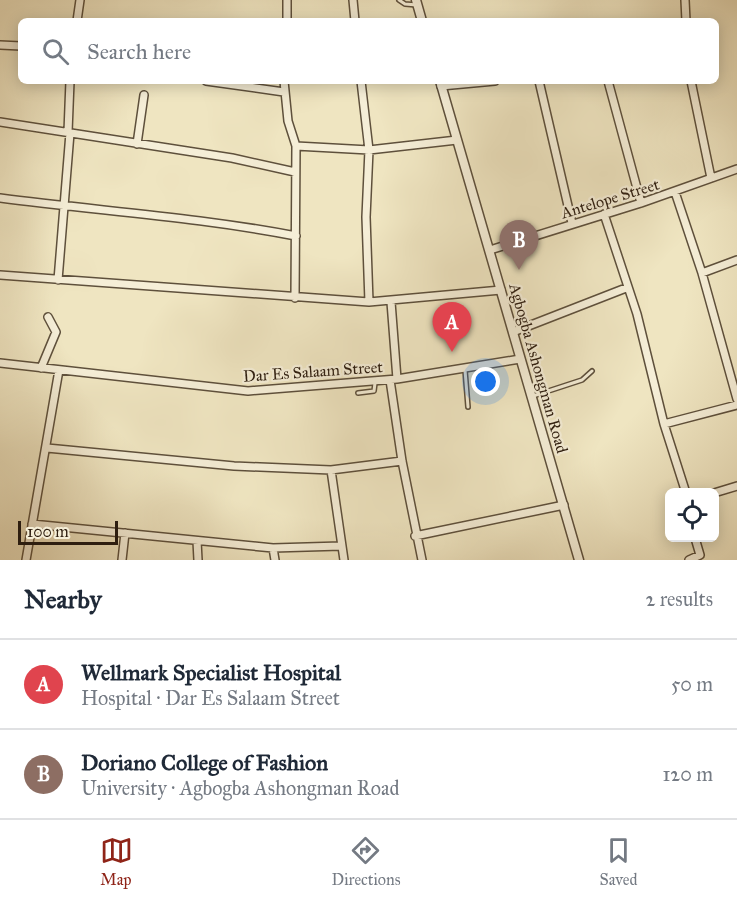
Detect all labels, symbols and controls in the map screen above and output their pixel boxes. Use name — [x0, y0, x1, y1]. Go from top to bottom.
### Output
search box — [18, 18, 719, 84]
icon: search — [39, 35, 72, 68]
text: Search here — [87, 38, 191, 65]
street label: Antelope Street — [558, 174, 662, 223]
pin: B — [500, 220, 538, 270]
street label: Agbogba Ashongman Road — [504, 280, 572, 456]
pin: A — [432, 302, 472, 352]
street label: Dar Es Salaam Street — [243, 357, 384, 386]
your location — [471, 367, 500, 396]
map controls — [665, 488, 719, 542]
button: locate — [665, 488, 719, 542]
scale bar — [18, 518, 118, 546]
text: 100 m — [27, 522, 69, 541]
text: Nearby — [24, 583, 102, 615]
text: 2 results — [645, 587, 713, 611]
text: Wellmark Specialist Hospital — [81, 659, 341, 686]
text: A — [37, 672, 50, 696]
text: 50 m — [671, 672, 713, 696]
text: Hospital · Dar Es Salaam Street — [81, 686, 340, 710]
text: Doriano College of Fashion — [81, 749, 328, 776]
text: B — [37, 762, 50, 786]
text: 120 m — [662, 762, 713, 786]
text: University · Agbogba Ashongman Road — [81, 776, 399, 800]
tab: Map — [100, 834, 133, 889]
tab: Directions — [332, 834, 400, 889]
tab: Saved — [599, 834, 637, 889]

